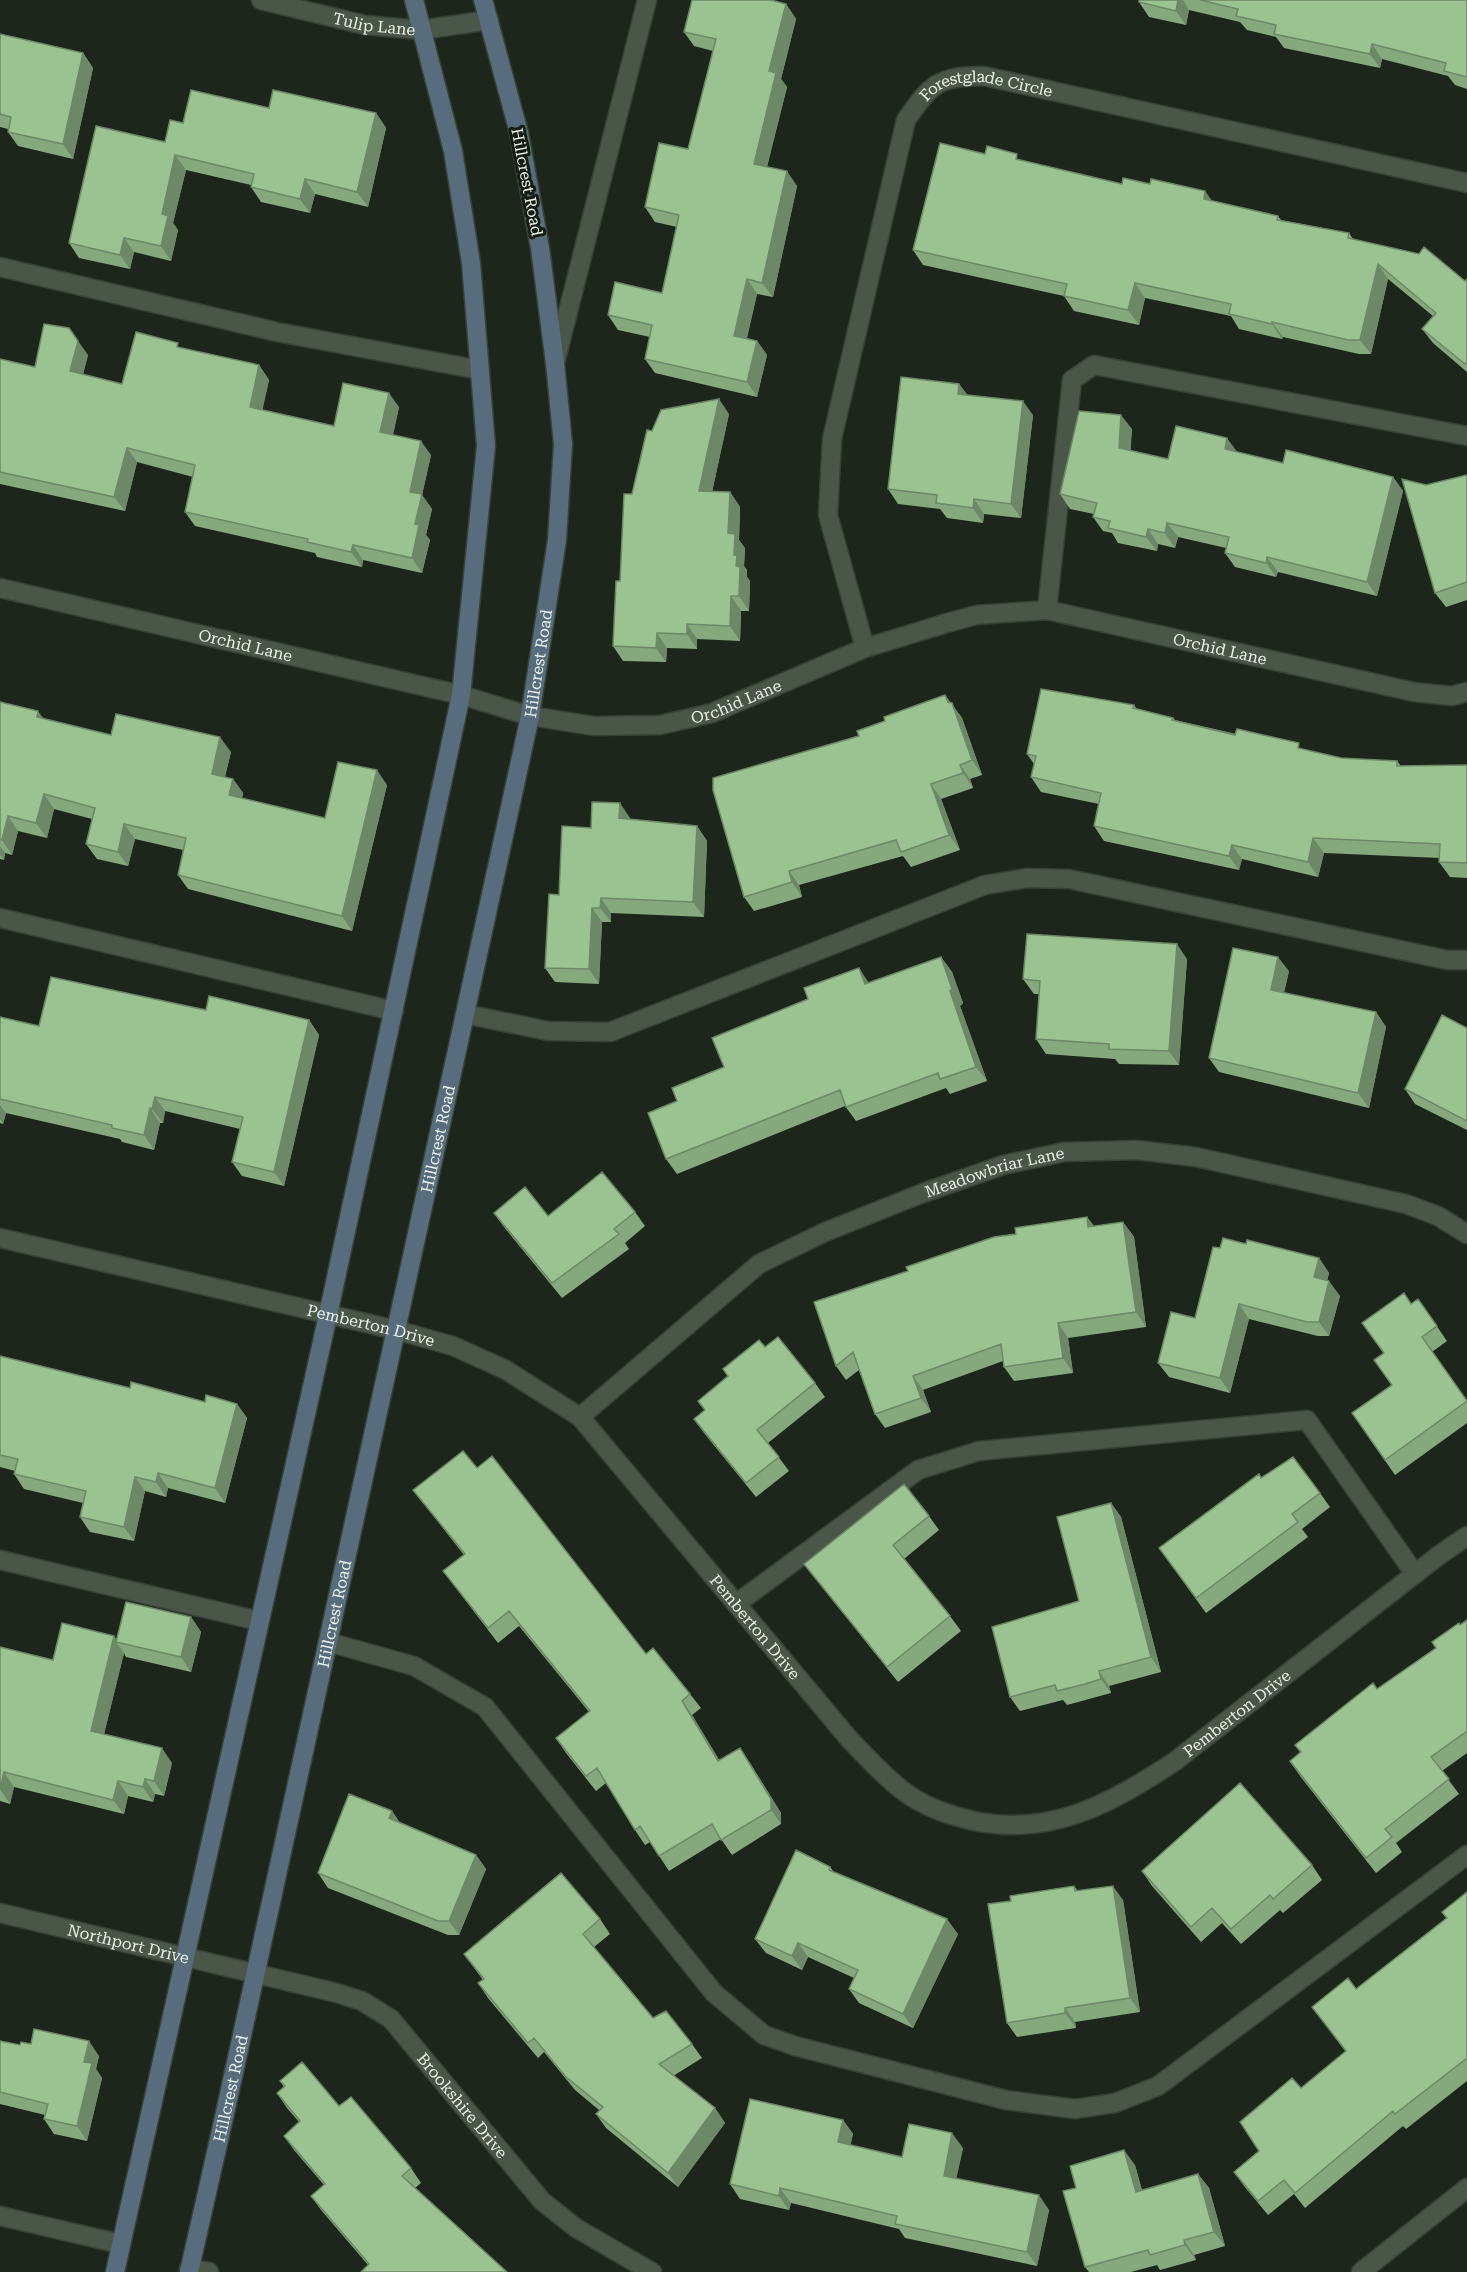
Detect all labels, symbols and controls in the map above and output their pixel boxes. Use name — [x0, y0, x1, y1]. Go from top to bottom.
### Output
street label: Tulip Lane — [331, 8, 416, 39]
street label: Forestglade Circle — [915, 66, 1055, 105]
street label: Hillcrest Road — [507, 126, 547, 238]
street label: Hillcrest Road — [520, 608, 556, 719]
street label: Orchid Lane — [197, 625, 294, 665]
street label: Orchid Lane — [1171, 629, 1269, 668]
street label: Orchid Lane — [689, 675, 784, 727]
street label: Hillcrest Road — [417, 1083, 459, 1194]
street label: Meadowbriar Lane — [922, 1143, 1066, 1201]
street label: Pemberton Drive — [305, 1300, 437, 1350]
street label: Hillcrest Road — [313, 1558, 355, 1669]
street label: Pemberton Drive — [706, 1570, 805, 1683]
street label: Pemberton Drive — [1179, 1665, 1294, 1761]
street label: Northport Drive — [66, 1920, 191, 1967]
street label: Hillcrest Road — [209, 2033, 251, 2144]
street label: Brookshire Drive — [414, 2049, 512, 2162]

